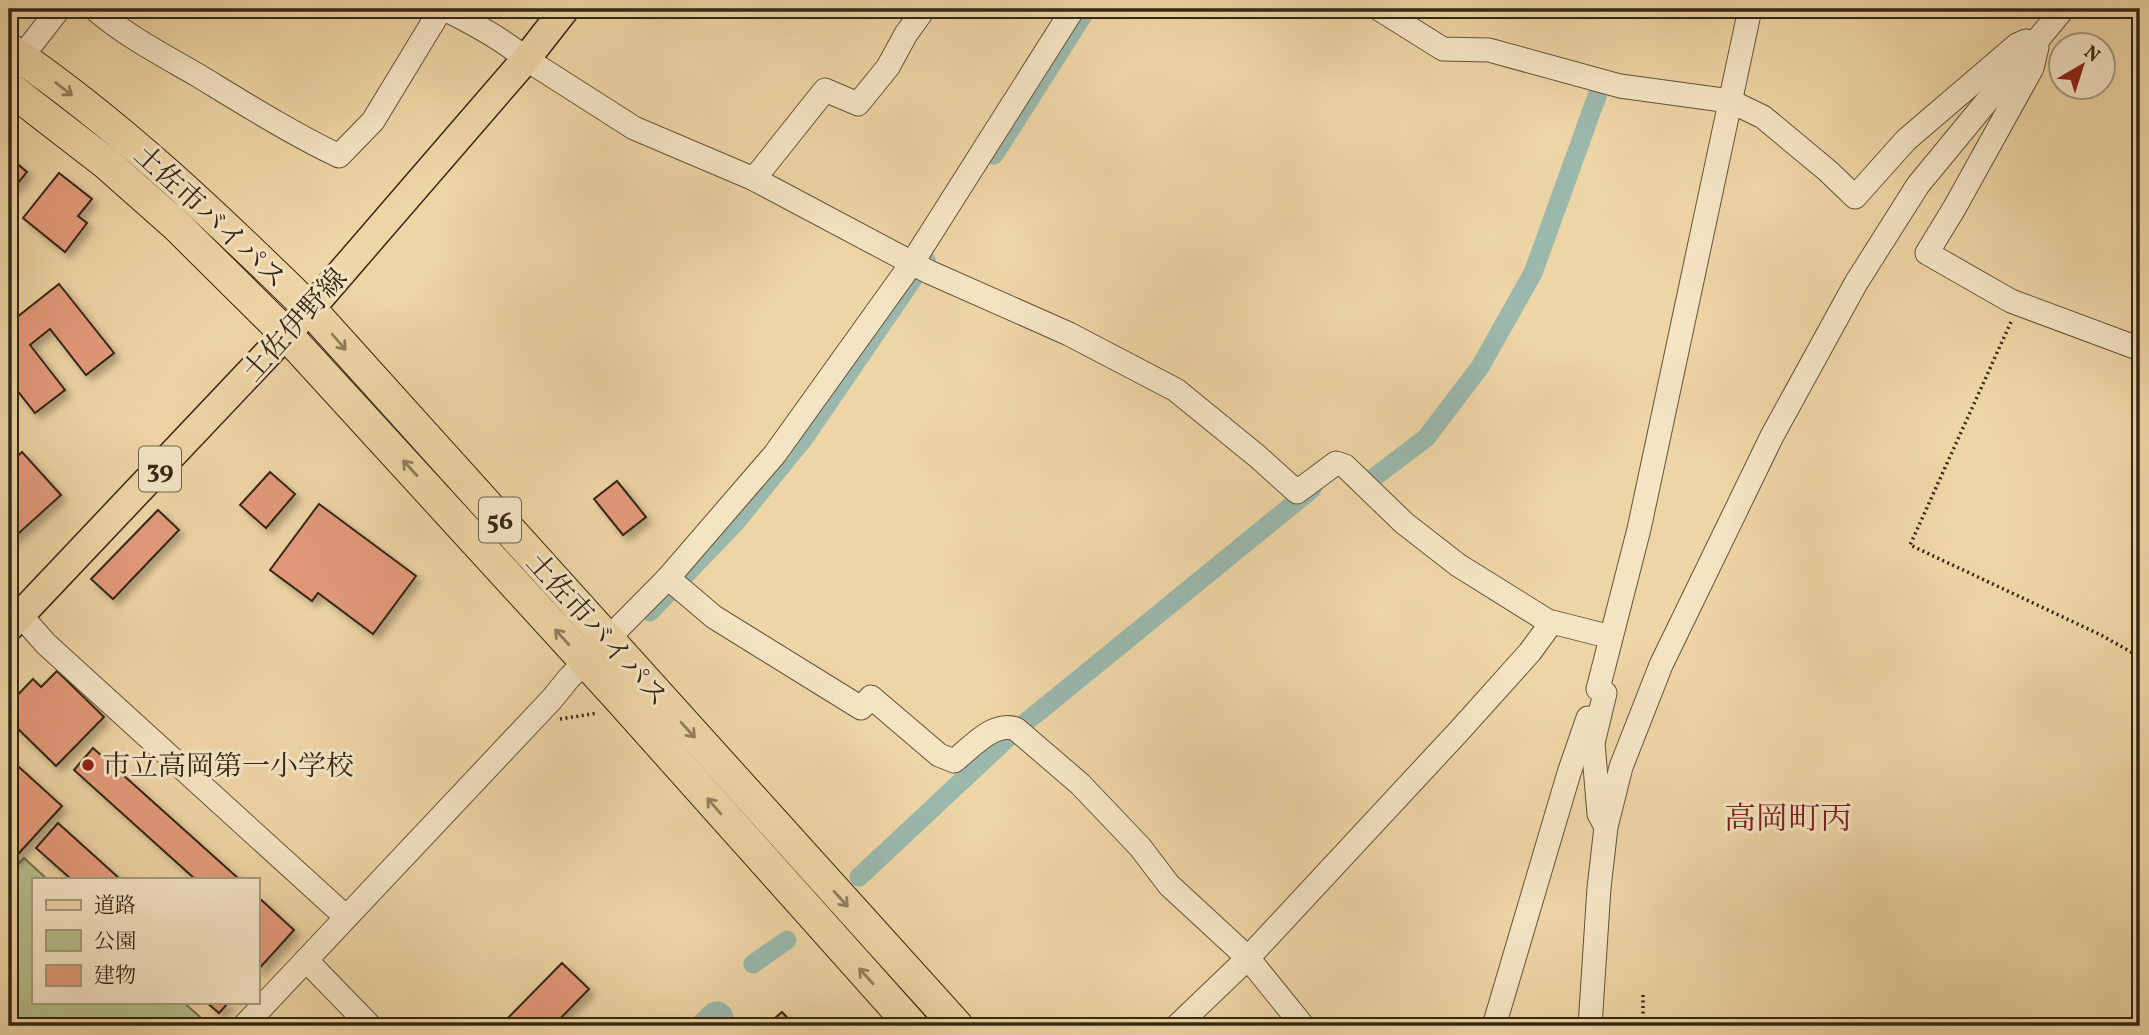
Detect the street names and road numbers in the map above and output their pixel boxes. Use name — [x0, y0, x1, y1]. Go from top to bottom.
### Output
street label: 土佐市バイパス — [125, 137, 294, 299]
street label: 土佐伊野線 — [235, 261, 357, 391]
road number: 39 — [139, 446, 181, 491]
road number: 56 — [479, 498, 521, 542]
street label: 土佐市バイパス — [516, 545, 676, 716]

